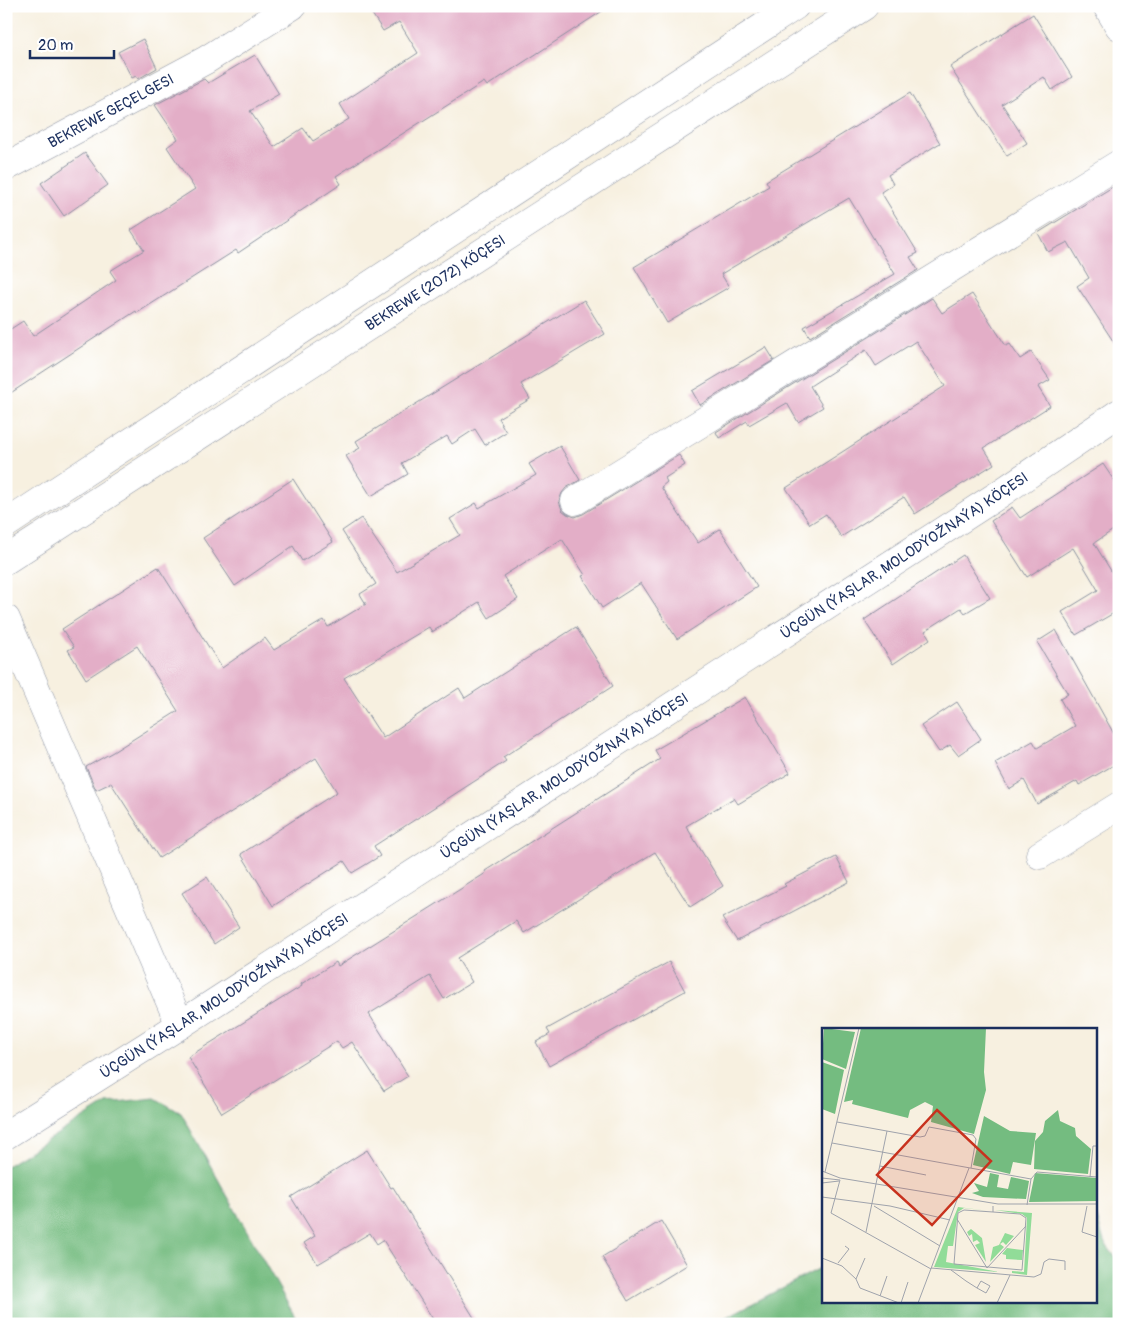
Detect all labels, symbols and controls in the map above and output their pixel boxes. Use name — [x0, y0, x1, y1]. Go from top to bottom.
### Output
scale bar — [30, 28, 114, 60]
text: 20 m — [38, 36, 73, 55]
street label: BEKREWE GEÇELGESI — [45, 69, 177, 152]
street label: BEKREWE (2072) KÖÇESI — [361, 231, 509, 335]
street label: ÜÇGÜN (ÝAŞLAR, MOLODÝOŽNAÝA) KÖÇESI — [777, 468, 1032, 643]
street label: ÜÇGÜN (ÝAŞLAR, MOLODÝOŽNAÝA) KÖÇESI — [437, 689, 692, 863]
street label: ÜÇGÜN (ÝAŞLAR, MOLODÝOŽNAÝA) KÖÇESI — [97, 909, 352, 1083]
inset map — [822, 1028, 1098, 1302]

